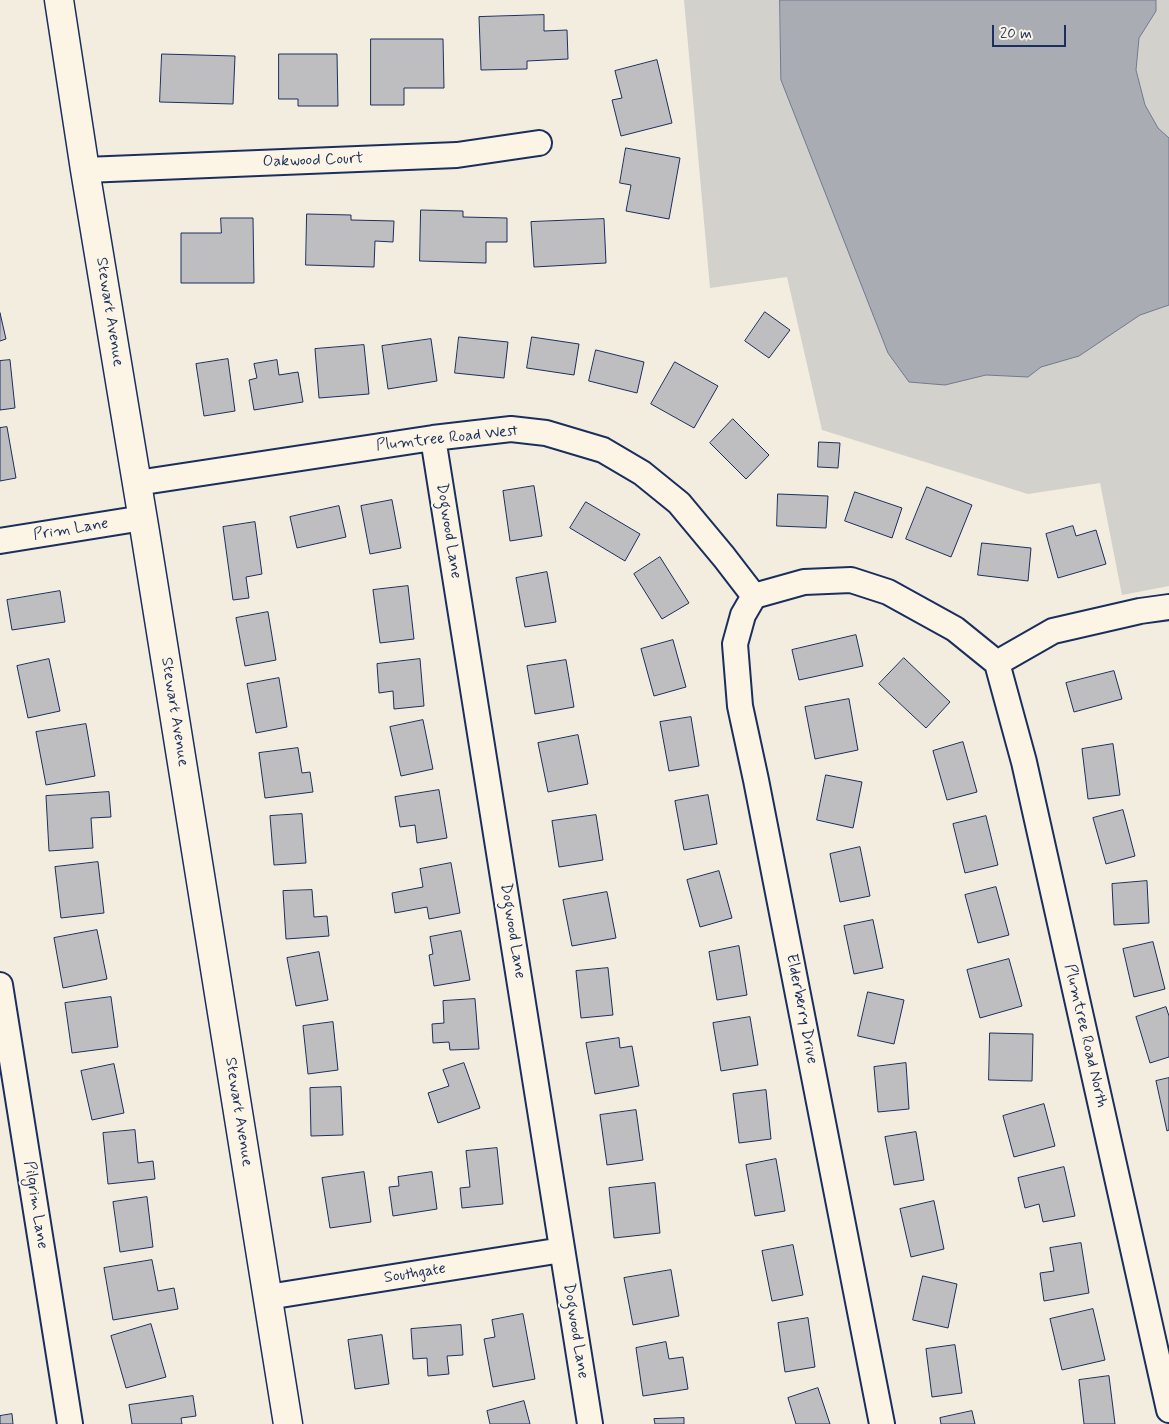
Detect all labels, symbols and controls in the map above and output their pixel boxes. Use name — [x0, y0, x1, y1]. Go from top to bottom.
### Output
scale bar — [994, 15, 1068, 47]
text: 20 m — [1000, 24, 1032, 44]
street label: Oakwood Court — [262, 150, 364, 172]
street label: Stewart Avenue — [91, 256, 127, 368]
street label: Plumtree Road West — [375, 422, 519, 456]
street label: Dogwood Lane — [431, 482, 465, 580]
street label: Prim Lane — [32, 515, 110, 545]
street label: Stewart Avenue — [156, 656, 192, 768]
street label: Dogwood Lane — [495, 882, 529, 980]
street label: Elderberry Drive — [781, 952, 821, 1066]
street label: Plumtree Road North — [1059, 962, 1111, 1110]
street label: Stewart Avenue — [220, 1056, 256, 1168]
street label: Pilgrim Lane — [19, 1160, 51, 1250]
street label: Southgate — [383, 1260, 447, 1288]
street label: Dogwood Lane — [558, 1282, 592, 1380]

